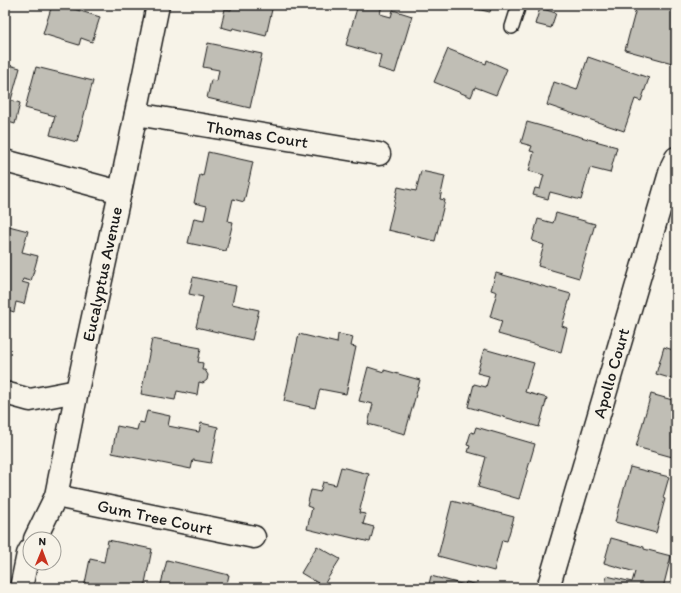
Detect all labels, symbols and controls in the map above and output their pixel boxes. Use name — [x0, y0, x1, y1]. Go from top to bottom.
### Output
street label: Thomas Court — [205, 116, 310, 152]
street label: Eucalyptus Avenue — [78, 205, 126, 343]
street label: Apollo Court — [589, 325, 634, 420]
street label: Gum Tree Court — [96, 495, 215, 539]
north arrow — [22, 531, 62, 571]
text: N — [38, 535, 46, 548]

